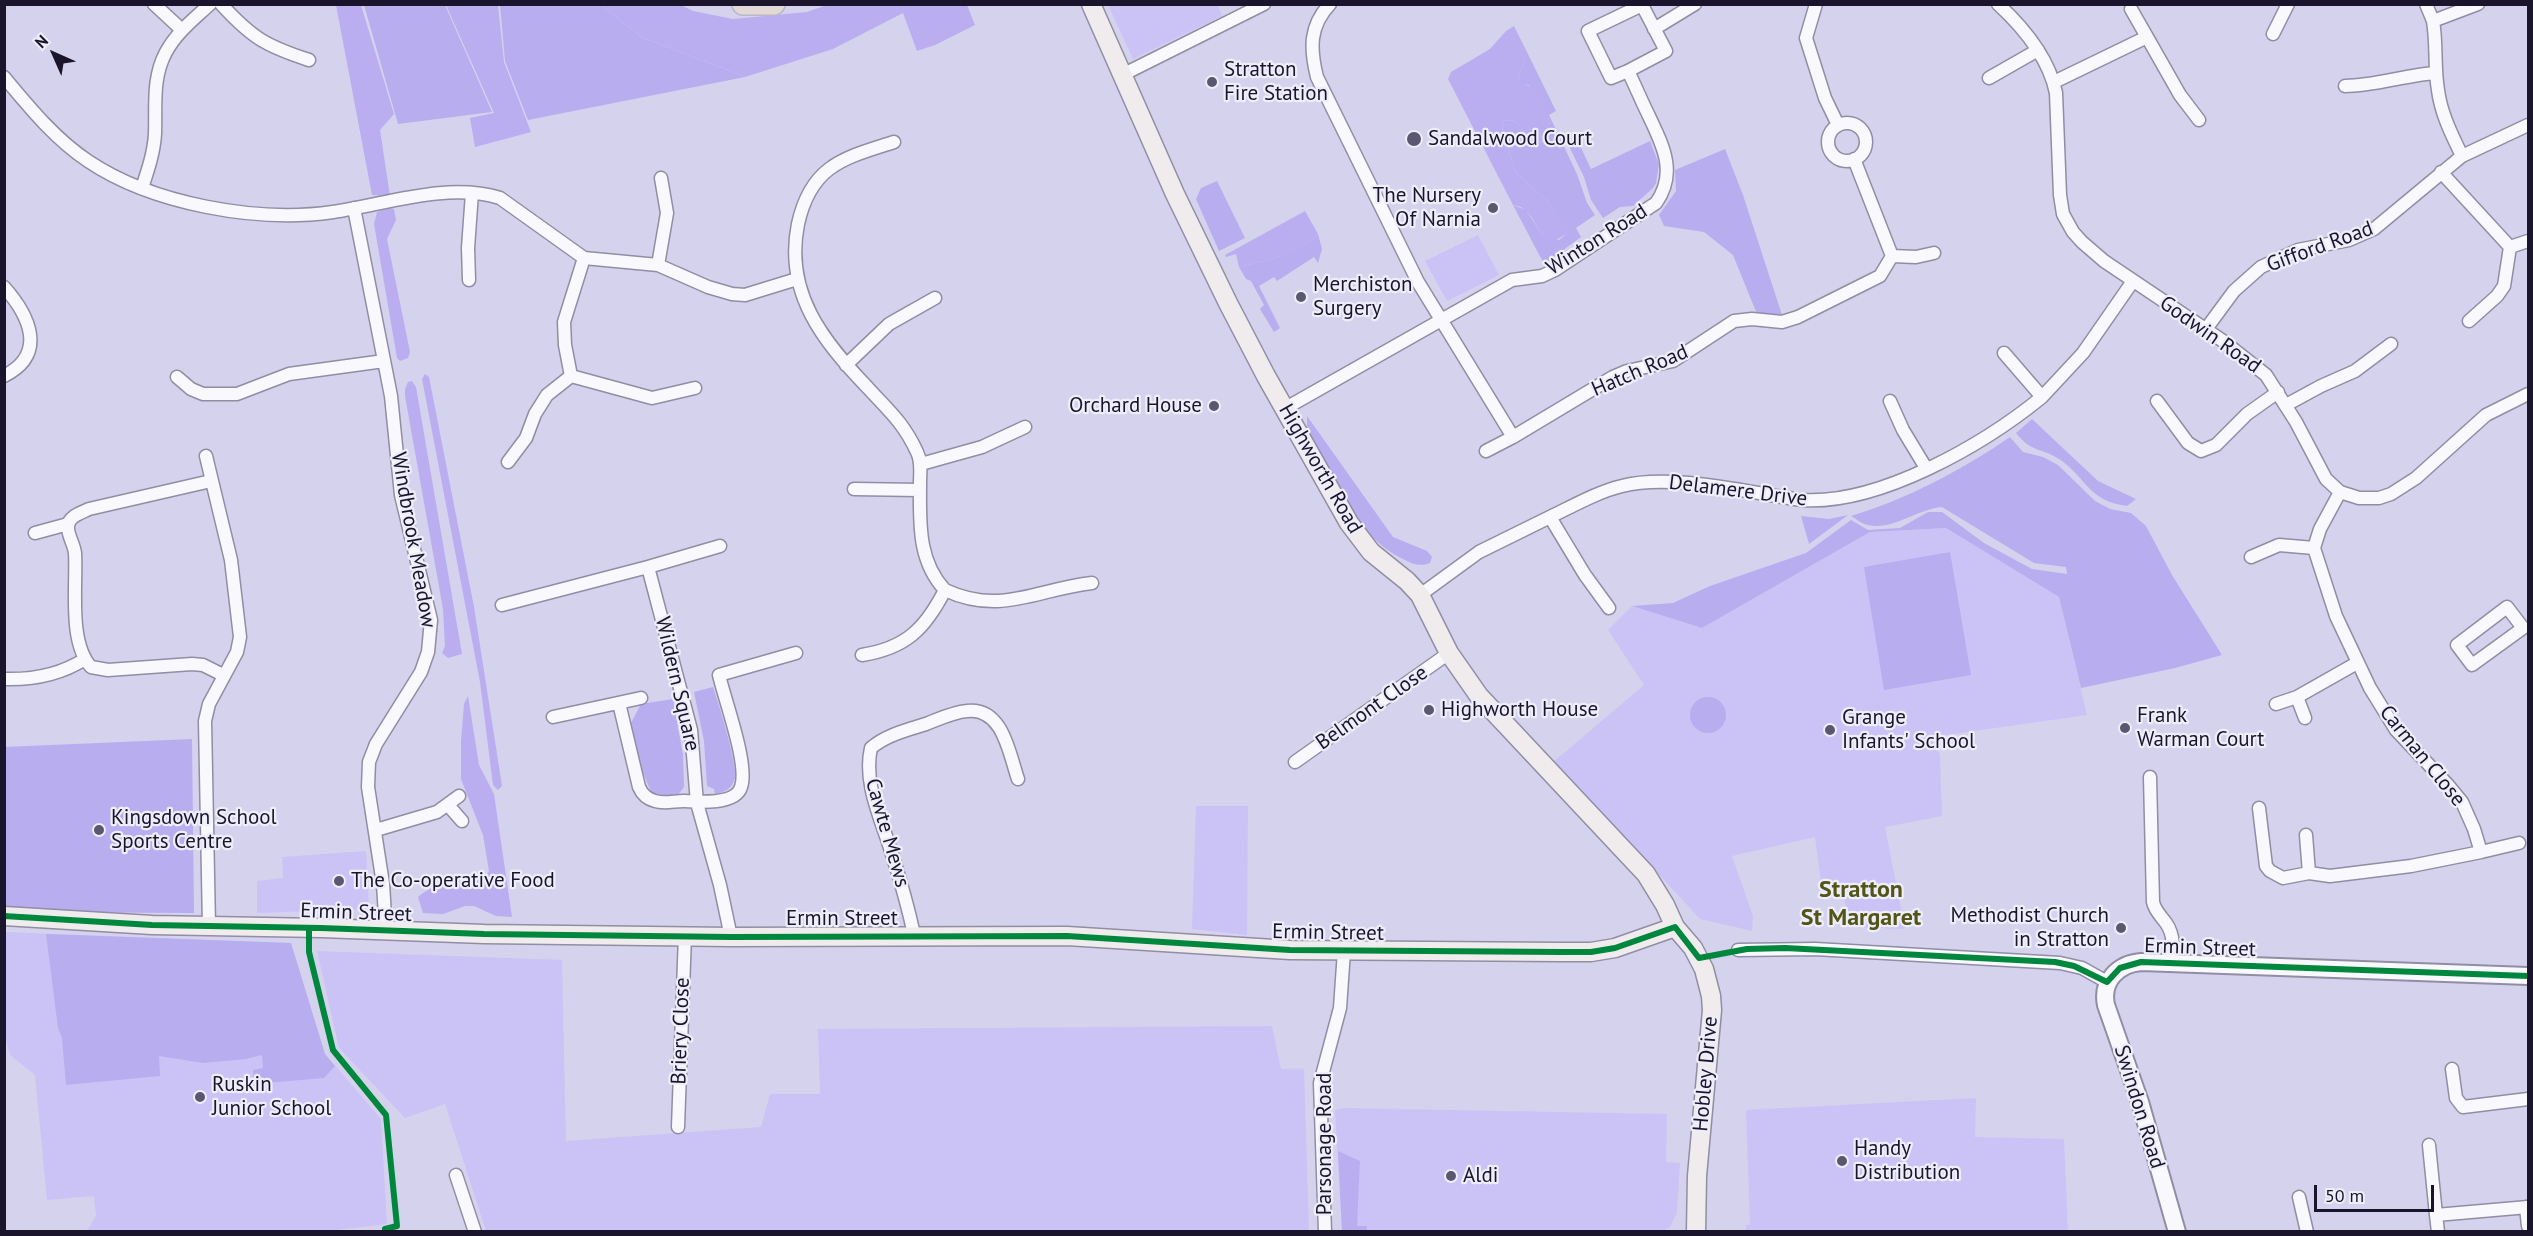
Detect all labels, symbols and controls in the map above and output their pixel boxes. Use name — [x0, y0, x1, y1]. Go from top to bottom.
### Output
north arrow — [24, 24, 84, 84]
text: N — [30, 30, 52, 52]
place label: Stratton Fire Station — [1224, 57, 1328, 107]
marker: Stratton Fire Station — [1205, 75, 1219, 89]
place label: Sandalwood Court — [1428, 126, 1592, 152]
marker: Sandalwood Court — [1405, 130, 1423, 148]
place label: The Nursery Of Narnia — [1373, 183, 1481, 233]
street label: Winton Road — [1542, 199, 1652, 281]
marker: The Nursery Of Narnia — [1486, 201, 1500, 215]
street label: Gifford Road — [2263, 216, 2377, 278]
place label: Merchiston Surgery — [1313, 272, 1412, 322]
marker: Merchiston Surgery — [1294, 290, 1308, 304]
street label: Godwin Road — [2154, 291, 2266, 379]
street label: Hatch Road — [1588, 339, 1692, 403]
place label: Orchard House — [1069, 393, 1202, 419]
marker: Orchard House — [1207, 399, 1221, 413]
street label: Highworth Road — [1273, 400, 1367, 538]
street label: Windbrook Meadow — [385, 450, 441, 630]
street label: Delamere Drive — [1667, 470, 1809, 512]
street label: Wildern Square — [649, 614, 705, 754]
street label: Belmont Close — [1311, 660, 1433, 756]
place label: Highworth House — [1441, 697, 1598, 723]
street label: Carman Close — [2374, 700, 2470, 812]
marker: Highworth House — [1422, 703, 1436, 717]
place label: Frank Warman Court — [2137, 703, 2264, 753]
place label: Grange Infants' School — [1842, 705, 1975, 755]
marker: Frank Warman Court — [2118, 721, 2132, 735]
marker: Grange Infants' School — [1823, 723, 1837, 737]
street label: Cawte Mews — [859, 776, 915, 890]
place label: Kingsdown School Sports Centre — [111, 805, 277, 855]
marker: Kingsdown School Sports Centre — [92, 823, 106, 837]
place label: The Co-operative Food — [351, 868, 555, 894]
marker: The Co-operative Food — [332, 874, 346, 888]
district label: Stratton St Margaret — [1801, 876, 1921, 932]
street label: Ermin Street — [300, 898, 412, 928]
place label: Methodist Church in Stratton — [1950, 903, 2109, 953]
street label: Ermin Street — [786, 906, 898, 932]
street label: Ermin Street — [1272, 919, 1384, 947]
marker: Methodist Church in Stratton — [2114, 921, 2128, 935]
street label: Ermin Street — [2144, 933, 2256, 963]
street label: Briery Close — [667, 977, 695, 1085]
street label: Hobley Drive — [1688, 1015, 1724, 1133]
street label: Swindon Road — [2108, 1042, 2170, 1172]
place label: Ruskin Junior School — [212, 1072, 331, 1122]
street label: Parsonage Road — [1312, 1073, 1338, 1215]
marker: Ruskin Junior School — [193, 1090, 207, 1104]
place label: Handy Distribution — [1854, 1136, 1960, 1186]
marker: Handy Distribution — [1835, 1154, 1849, 1168]
place label: Aldi — [1463, 1163, 1498, 1189]
marker: Aldi — [1444, 1169, 1458, 1183]
scale bar — [2317, 1173, 2437, 1211]
text: 50 m — [2325, 1184, 2364, 1207]

